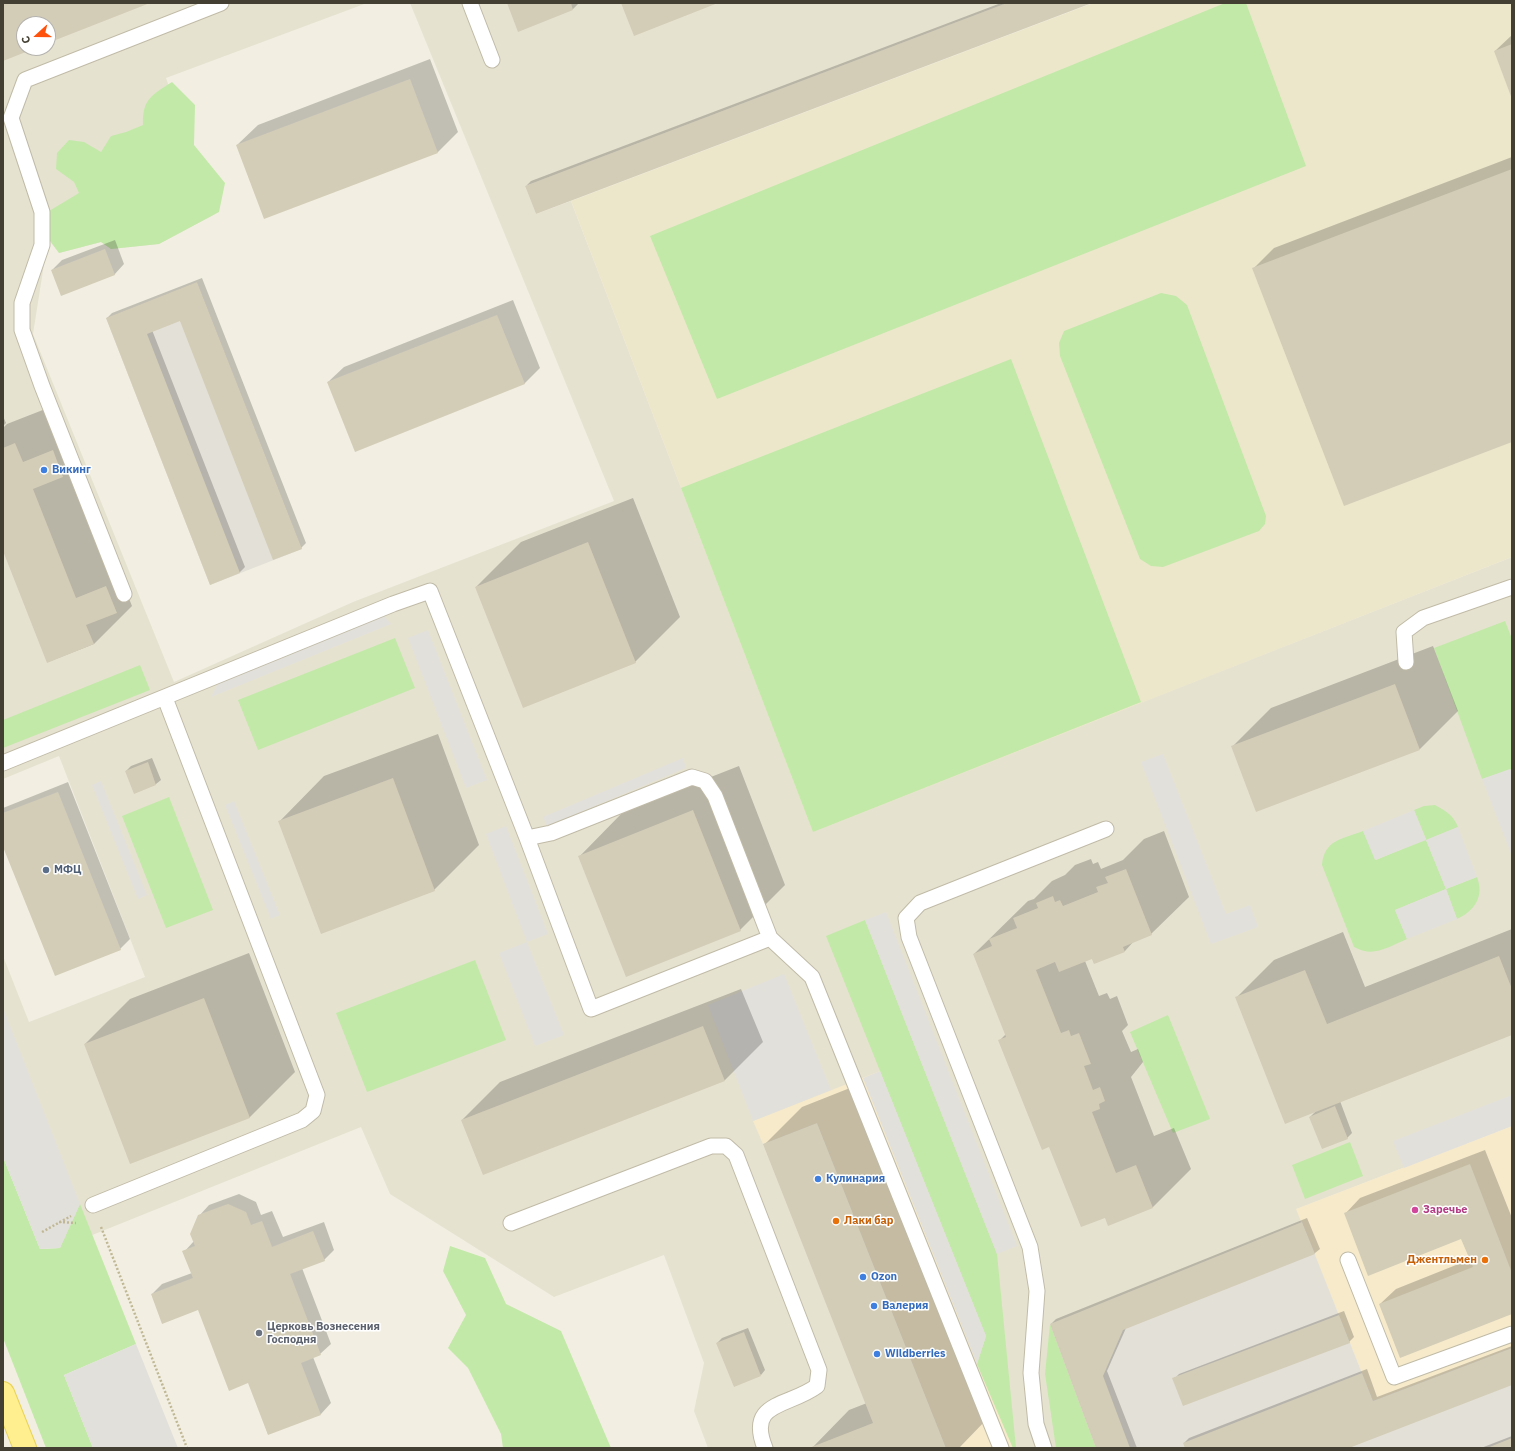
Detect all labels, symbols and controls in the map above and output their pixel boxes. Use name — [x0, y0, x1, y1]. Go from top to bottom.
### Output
north arrow — [16, 16, 56, 56]
text: С — [18, 34, 34, 46]
place label: Викинг — [52, 463, 91, 477]
marker: Викинг — [39, 465, 49, 475]
place label: МФЦ — [54, 863, 81, 877]
marker: МФЦ — [41, 865, 51, 875]
place label: Кулинария — [826, 1172, 885, 1186]
marker: Кулинария — [813, 1174, 823, 1184]
place label: Заречье — [1423, 1203, 1468, 1217]
marker: Заречье — [1410, 1205, 1420, 1215]
place label: Лаки бар — [844, 1214, 893, 1228]
marker: Лаки бар — [831, 1216, 841, 1226]
place label: Джентльмен — [1407, 1253, 1477, 1267]
marker: Джентльмен — [1480, 1255, 1490, 1265]
place label: Ozon — [871, 1270, 897, 1284]
marker: Ozon — [858, 1272, 868, 1282]
place label: Валерия — [882, 1299, 928, 1313]
marker: Валерия — [869, 1301, 879, 1311]
place label: Церковь Вознесения Господня — [267, 1320, 380, 1346]
marker: Церковь Вознесения Господня — [254, 1328, 264, 1338]
place label: Wildberries — [885, 1347, 945, 1361]
marker: Wildberries — [872, 1349, 882, 1359]

